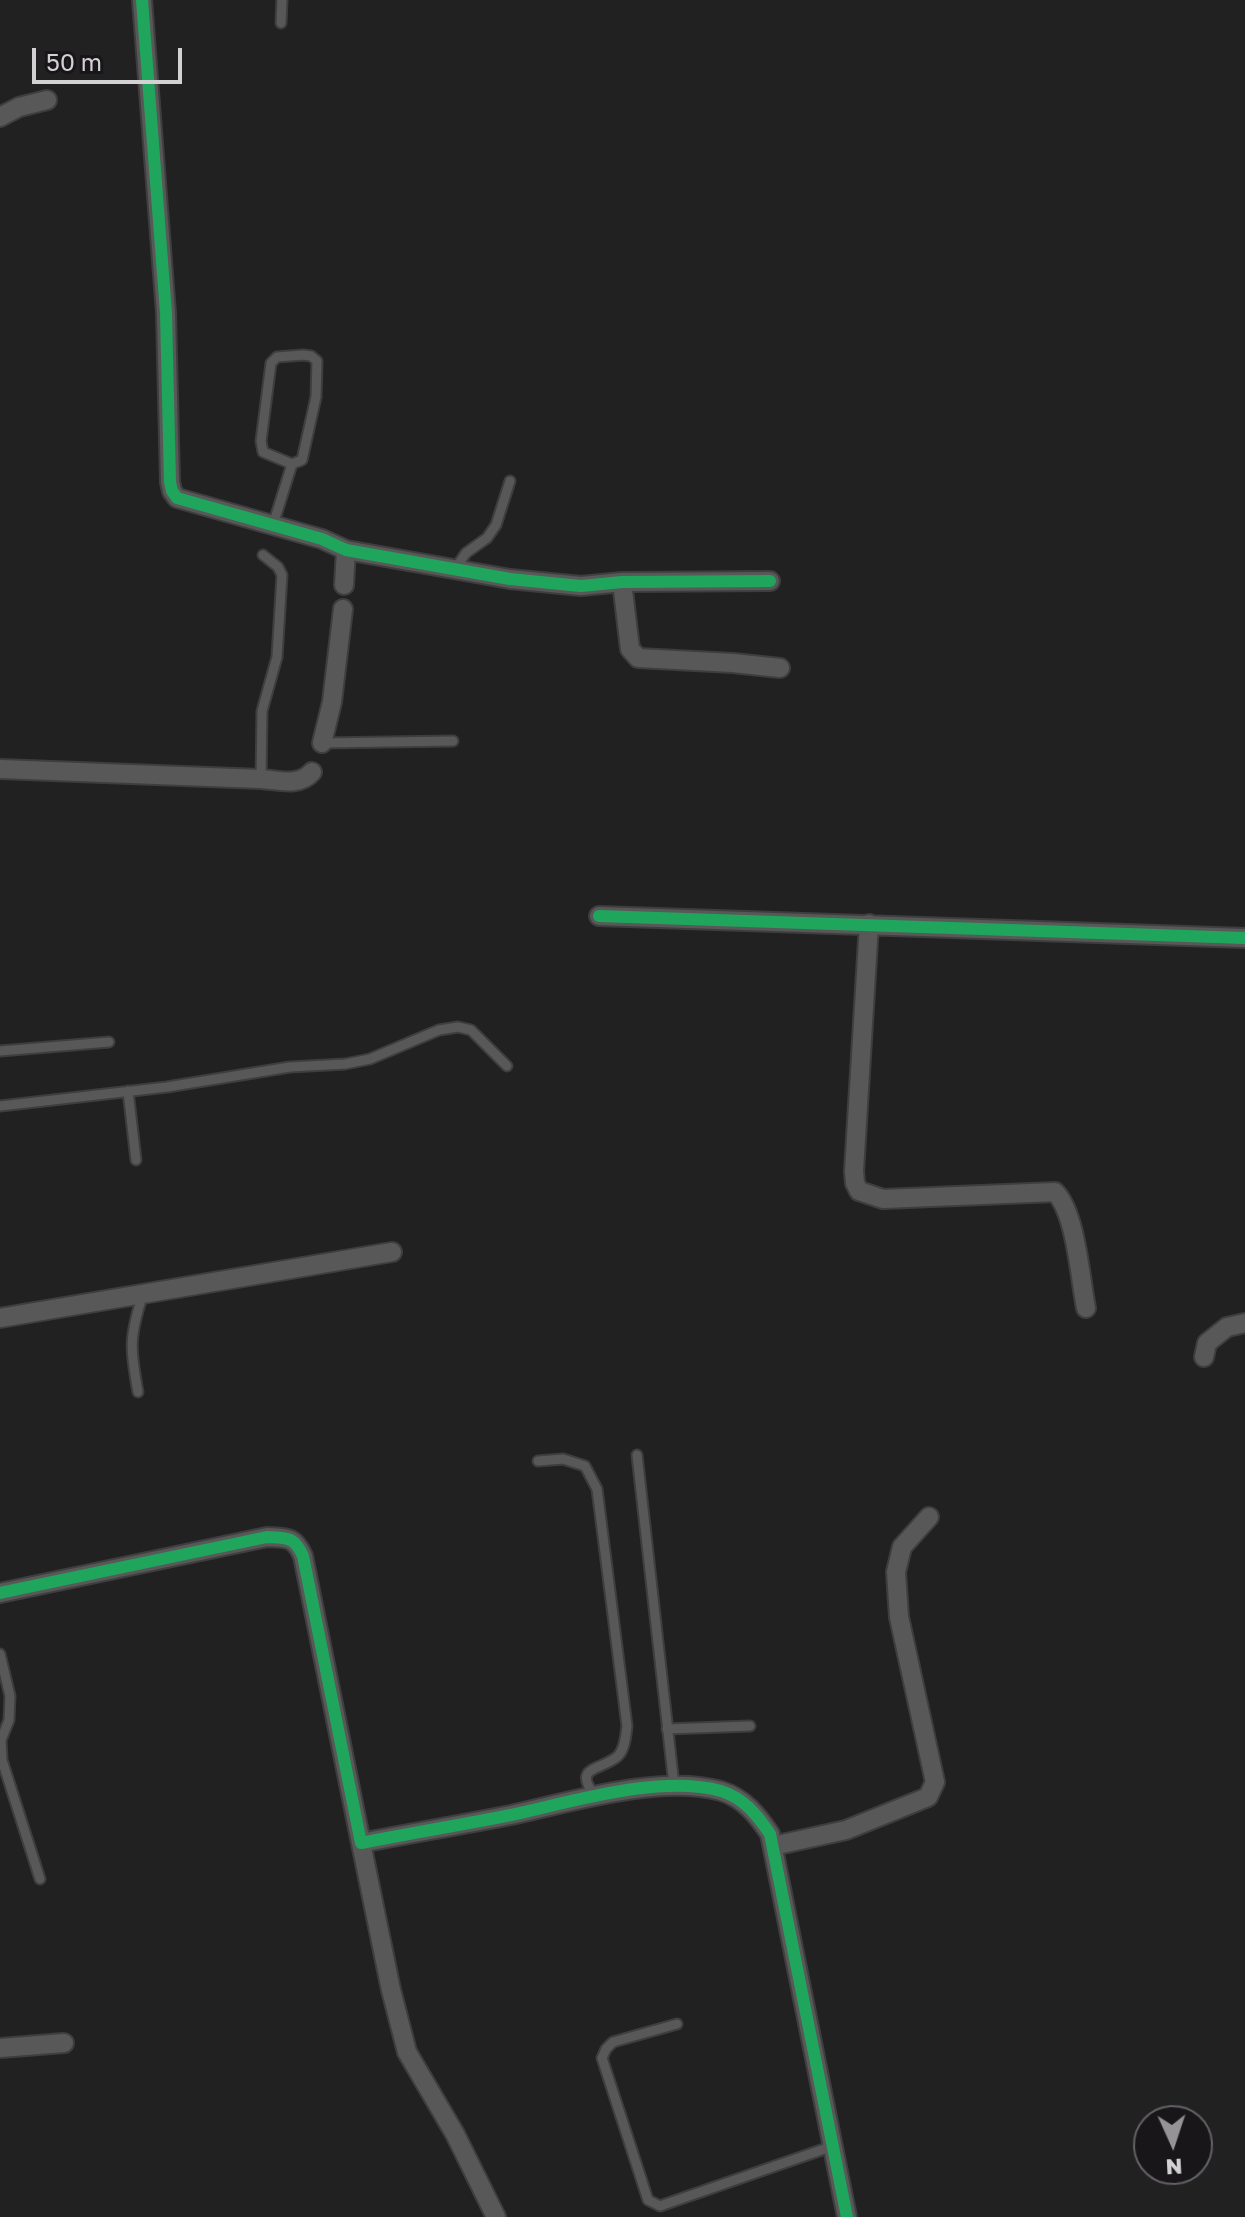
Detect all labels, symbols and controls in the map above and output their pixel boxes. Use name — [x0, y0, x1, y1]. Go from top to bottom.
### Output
scale bar — [36, 32, 186, 82]
text: 50 m — [46, 47, 102, 76]
north arrow — [1133, 2105, 1213, 2185]
text: N — [1165, 2154, 1183, 2181]

